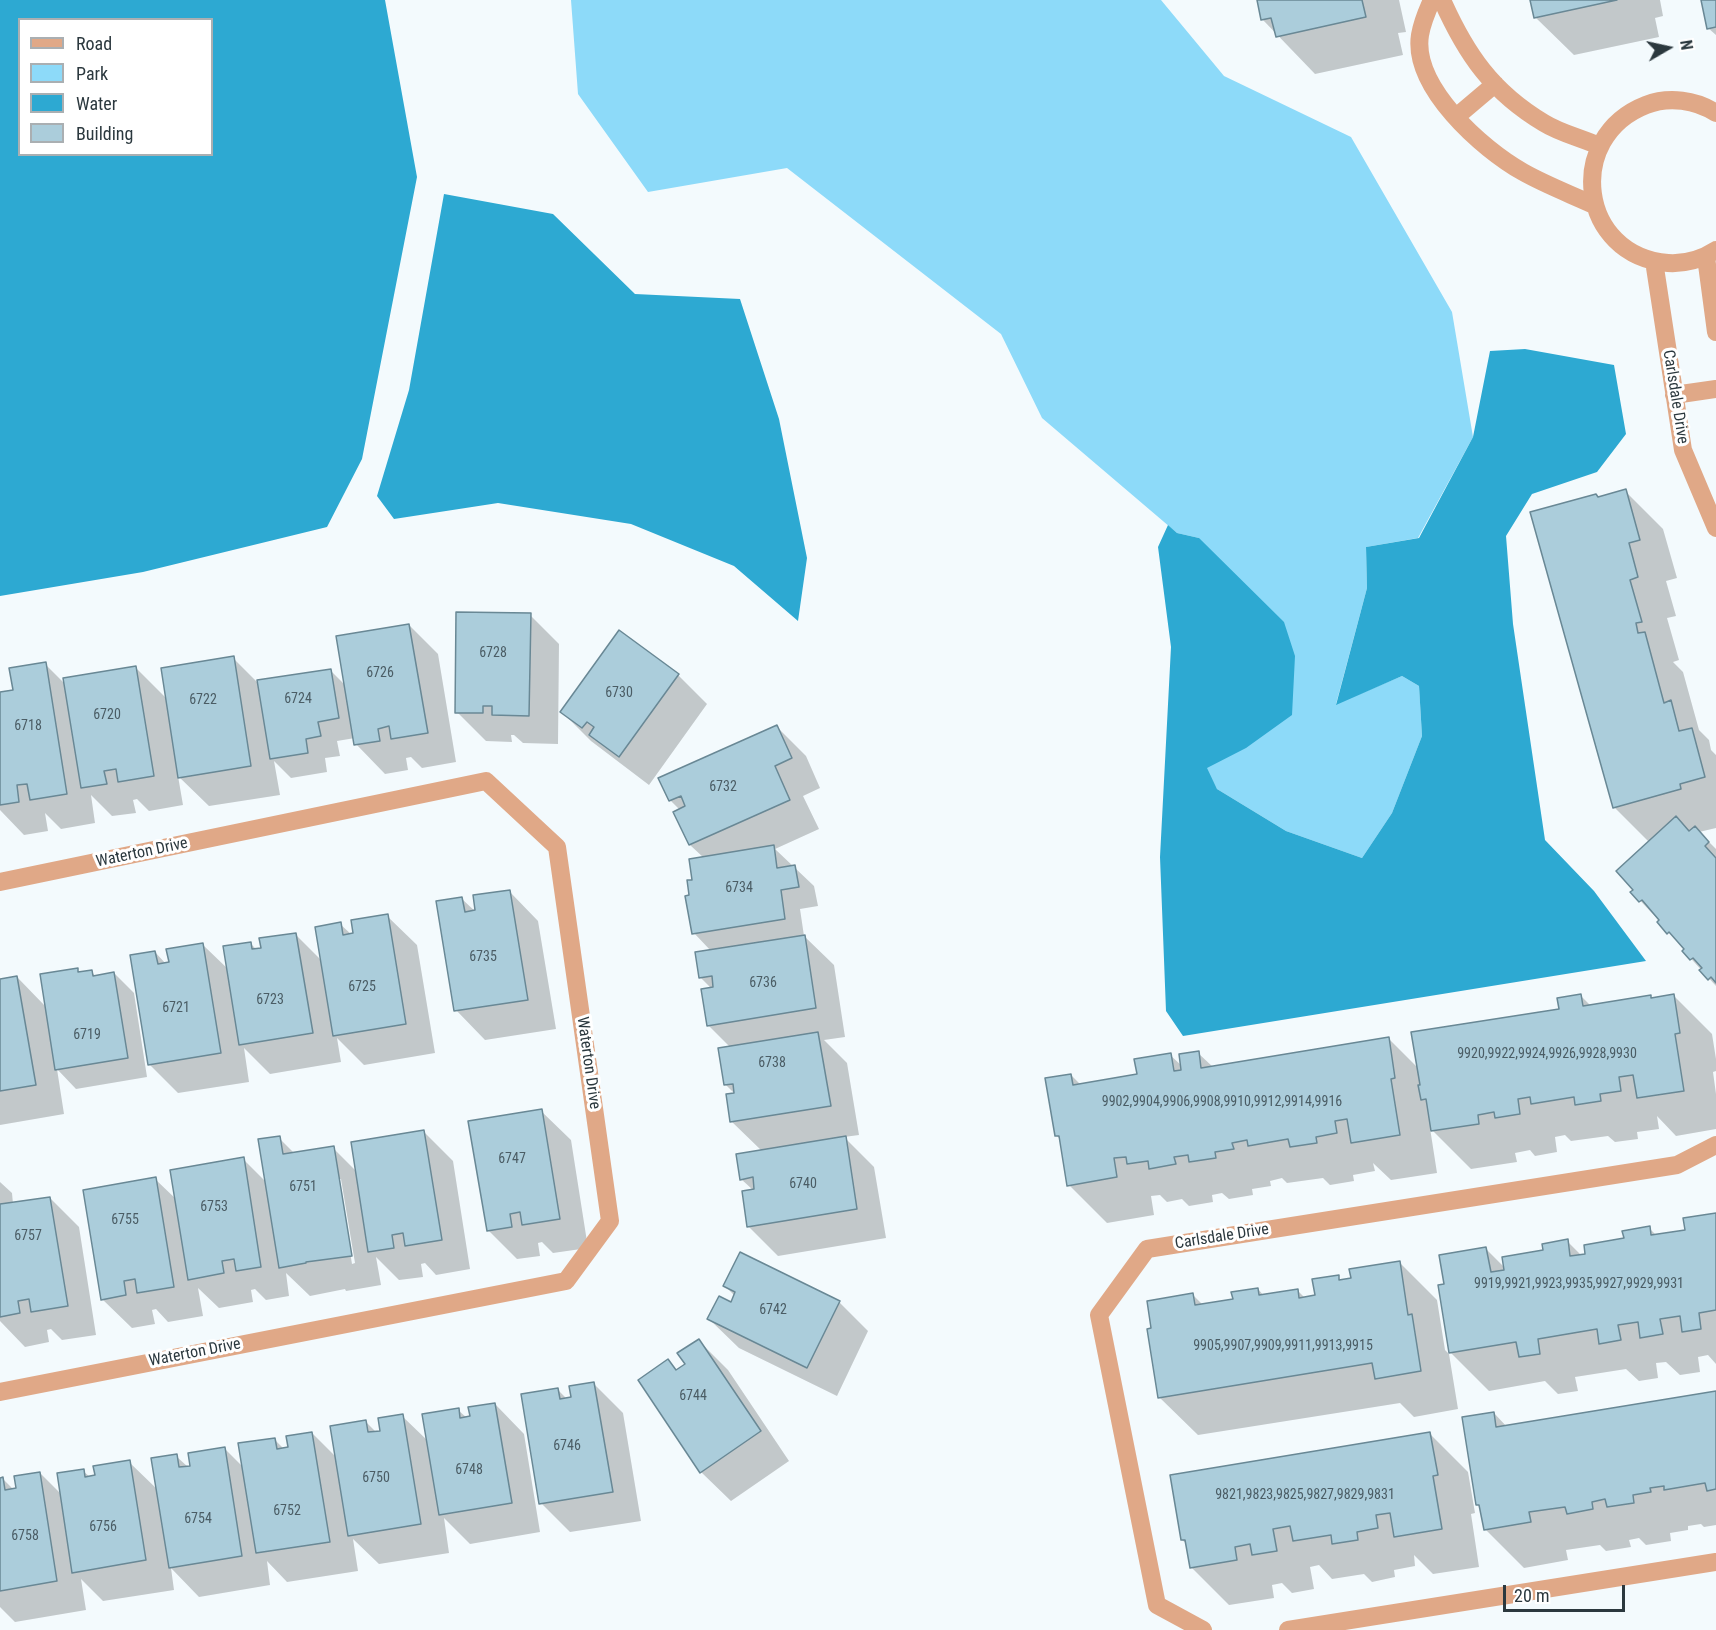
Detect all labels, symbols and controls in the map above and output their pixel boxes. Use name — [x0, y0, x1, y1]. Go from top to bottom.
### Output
legend — [18, 18, 213, 156]
north arrow — [1638, 18, 1698, 78]
text: Road — [76, 33, 112, 54]
text: N — [1676, 39, 1696, 51]
text: Park — [76, 63, 108, 84]
text: Water — [76, 93, 117, 114]
text: Building — [76, 123, 133, 144]
street label: Carlsdale Drive — [1658, 349, 1692, 445]
house number: 6728 — [479, 645, 507, 661]
house number: 6726 — [366, 665, 394, 681]
house number: 6730 — [605, 685, 633, 701]
house number: 6724 — [284, 691, 312, 707]
house number: 6722 — [189, 692, 217, 708]
house number: 6720 — [93, 707, 121, 723]
house number: 6718 — [14, 718, 42, 734]
house number: 6732 — [709, 779, 737, 795]
street label: Waterton Drive — [94, 834, 190, 872]
house number: 6734 — [725, 880, 753, 896]
house number: 6735 — [469, 949, 497, 965]
house number: 6736 — [749, 975, 777, 991]
house number: 6725 — [348, 979, 376, 995]
house number: 6723 — [256, 992, 284, 1008]
house number: 6721 — [162, 1000, 190, 1016]
street label: Waterton Drive — [572, 1016, 604, 1110]
house number: 6719 — [73, 1027, 101, 1043]
house number: 9920,9922,9924,9926,9928,9930 — [1457, 1046, 1637, 1062]
house number: 6738 — [758, 1055, 786, 1071]
house number: 9902,9904,9906,9908,9910,9912,9914,9916 — [1102, 1094, 1342, 1110]
house number: 6747 — [498, 1151, 526, 1167]
house number: 6740 — [789, 1176, 817, 1192]
house number: 6751 — [289, 1179, 317, 1195]
house number: 6753 — [200, 1199, 228, 1215]
house number: 6755 — [111, 1212, 139, 1228]
street label: Carlsdale Drive — [1174, 1220, 1270, 1254]
house number: 6757 — [14, 1228, 42, 1244]
house number: 9919,9921,9923,9935,9927,9929,9931 — [1474, 1276, 1684, 1292]
house number: 6742 — [759, 1302, 787, 1318]
street label: Waterton Drive — [147, 1335, 243, 1371]
house number: 9905,9907,9909,9911,9913,9915 — [1193, 1338, 1373, 1354]
house number: 6744 — [679, 1388, 707, 1404]
house number: 6746 — [553, 1438, 581, 1454]
house number: 6748 — [455, 1462, 483, 1478]
house number: 6750 — [362, 1470, 390, 1486]
house number: 9821,9823,9825,9827,9829,9831 — [1215, 1487, 1395, 1503]
house number: 6752 — [273, 1503, 301, 1519]
house number: 6754 — [184, 1511, 212, 1527]
house number: 6756 — [89, 1519, 117, 1535]
house number: 6758 — [11, 1528, 39, 1544]
scale bar — [1506, 1573, 1628, 1611]
text: 20 m — [1514, 1585, 1549, 1606]

